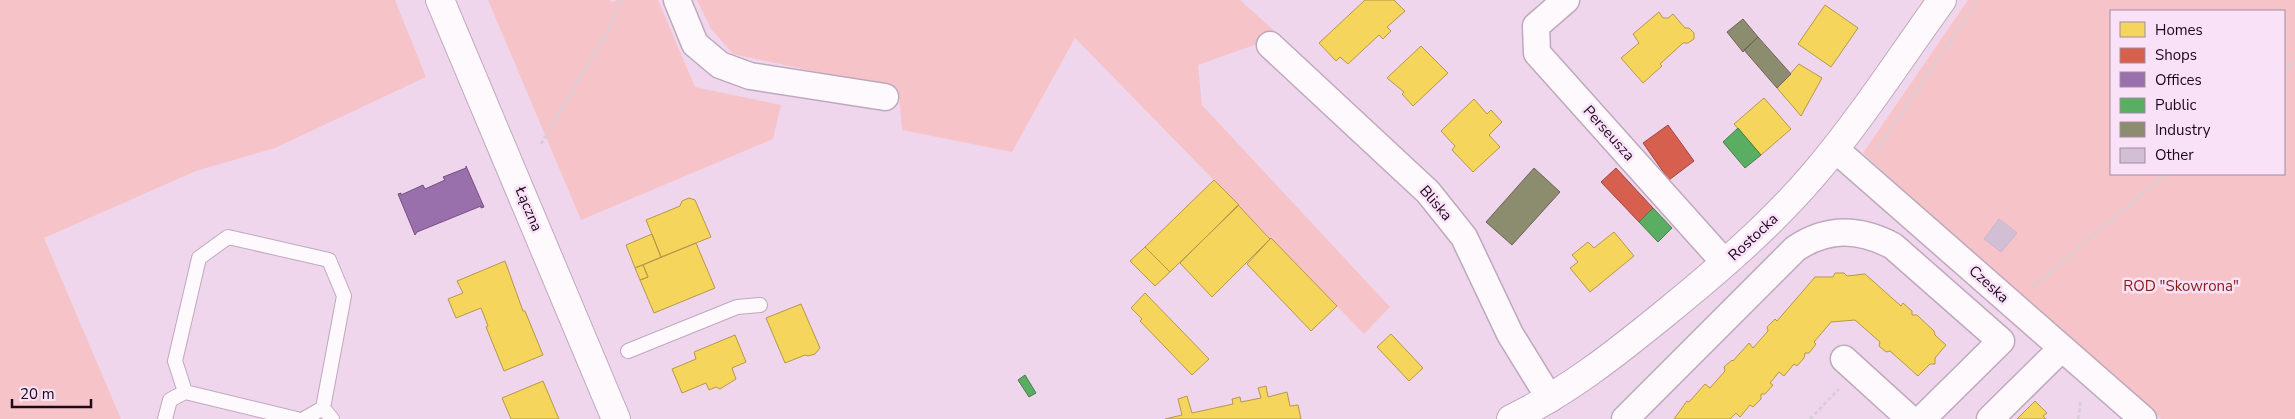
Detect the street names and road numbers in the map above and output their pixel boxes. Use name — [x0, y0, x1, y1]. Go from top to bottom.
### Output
street label: Perseusza — [1579, 101, 1639, 165]
street label: Bliska — [1415, 181, 1457, 225]
street label: Łączna — [510, 183, 547, 234]
street label: Rostocka — [1724, 209, 1782, 265]
street label: Czeska — [1965, 261, 2013, 307]

